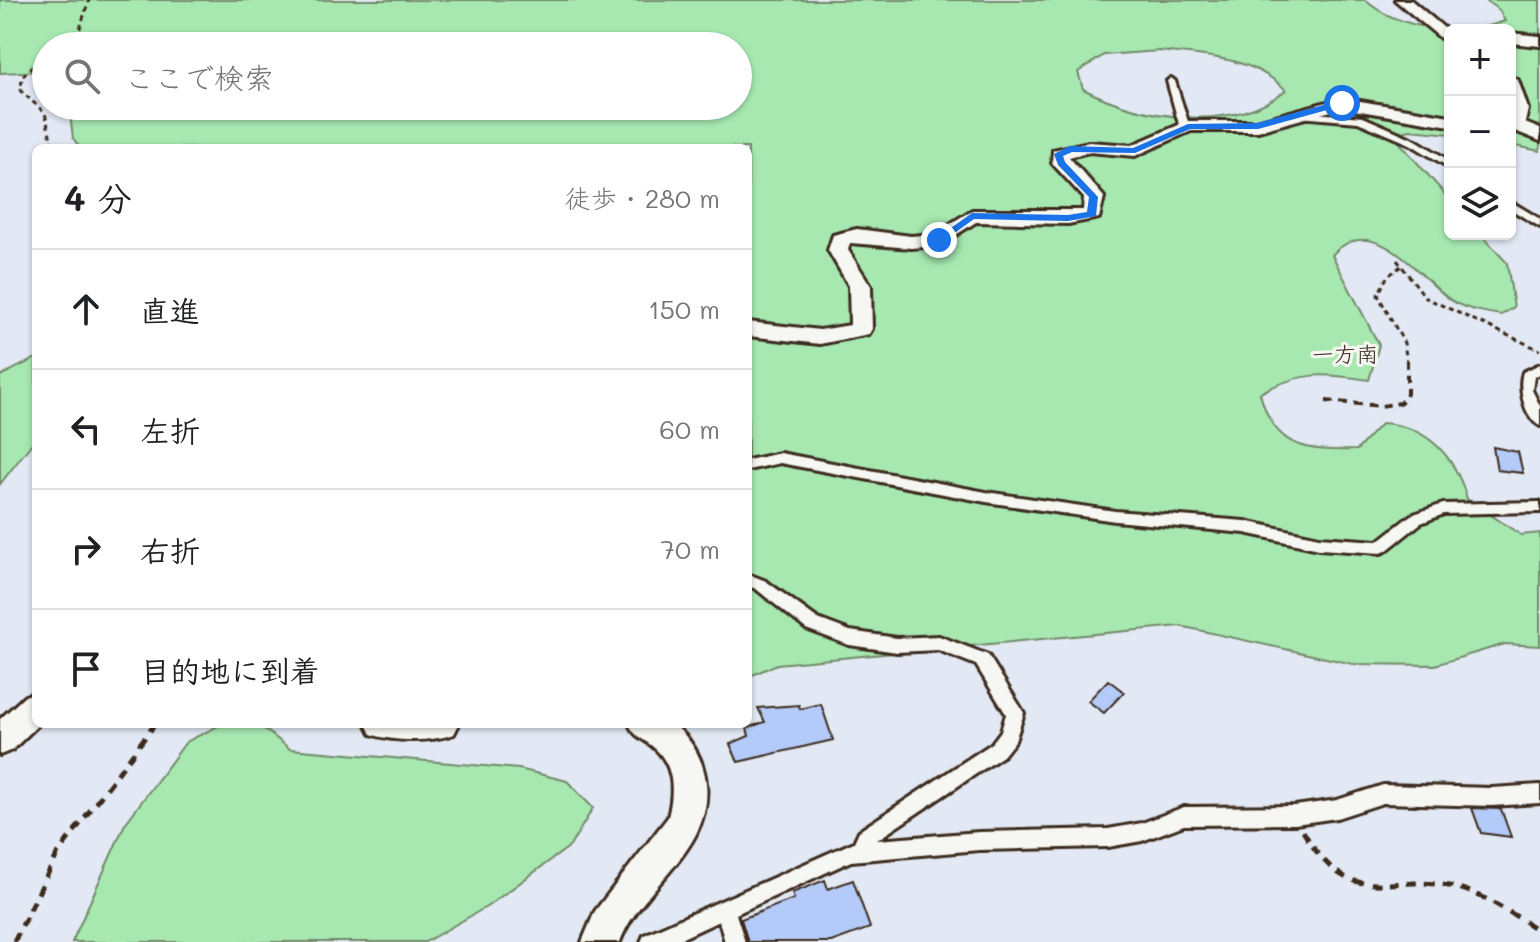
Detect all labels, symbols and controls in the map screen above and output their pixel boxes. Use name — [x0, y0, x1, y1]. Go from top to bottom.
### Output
map controls — [1444, 24, 1516, 240]
button: + — [1444, 24, 1516, 96]
search box — [32, 32, 752, 120]
icon: search — [60, 54, 104, 98]
text: ここで検索 — [124, 57, 274, 97]
route start — [1324, 85, 1360, 121]
button: − — [1444, 96, 1516, 168]
button: layers — [1444, 168, 1516, 240]
text: 4 分 — [64, 175, 132, 220]
text: 徒歩 · 280 m — [565, 181, 720, 215]
route end — [921, 222, 957, 258]
icon: ahead — [64, 287, 108, 331]
text: 直進 — [140, 290, 200, 330]
text: 150 m — [648, 292, 720, 326]
district label: 一方南 — [1312, 339, 1378, 368]
icon: left — [64, 407, 108, 451]
text: 左折 — [140, 410, 200, 450]
text: 60 m — [659, 412, 720, 446]
icon: right — [64, 527, 108, 571]
text: 右折 — [140, 530, 200, 570]
text: 70 m — [660, 532, 720, 566]
icon: arrive — [64, 647, 108, 691]
text: 目的地に到着 — [140, 650, 320, 690]

